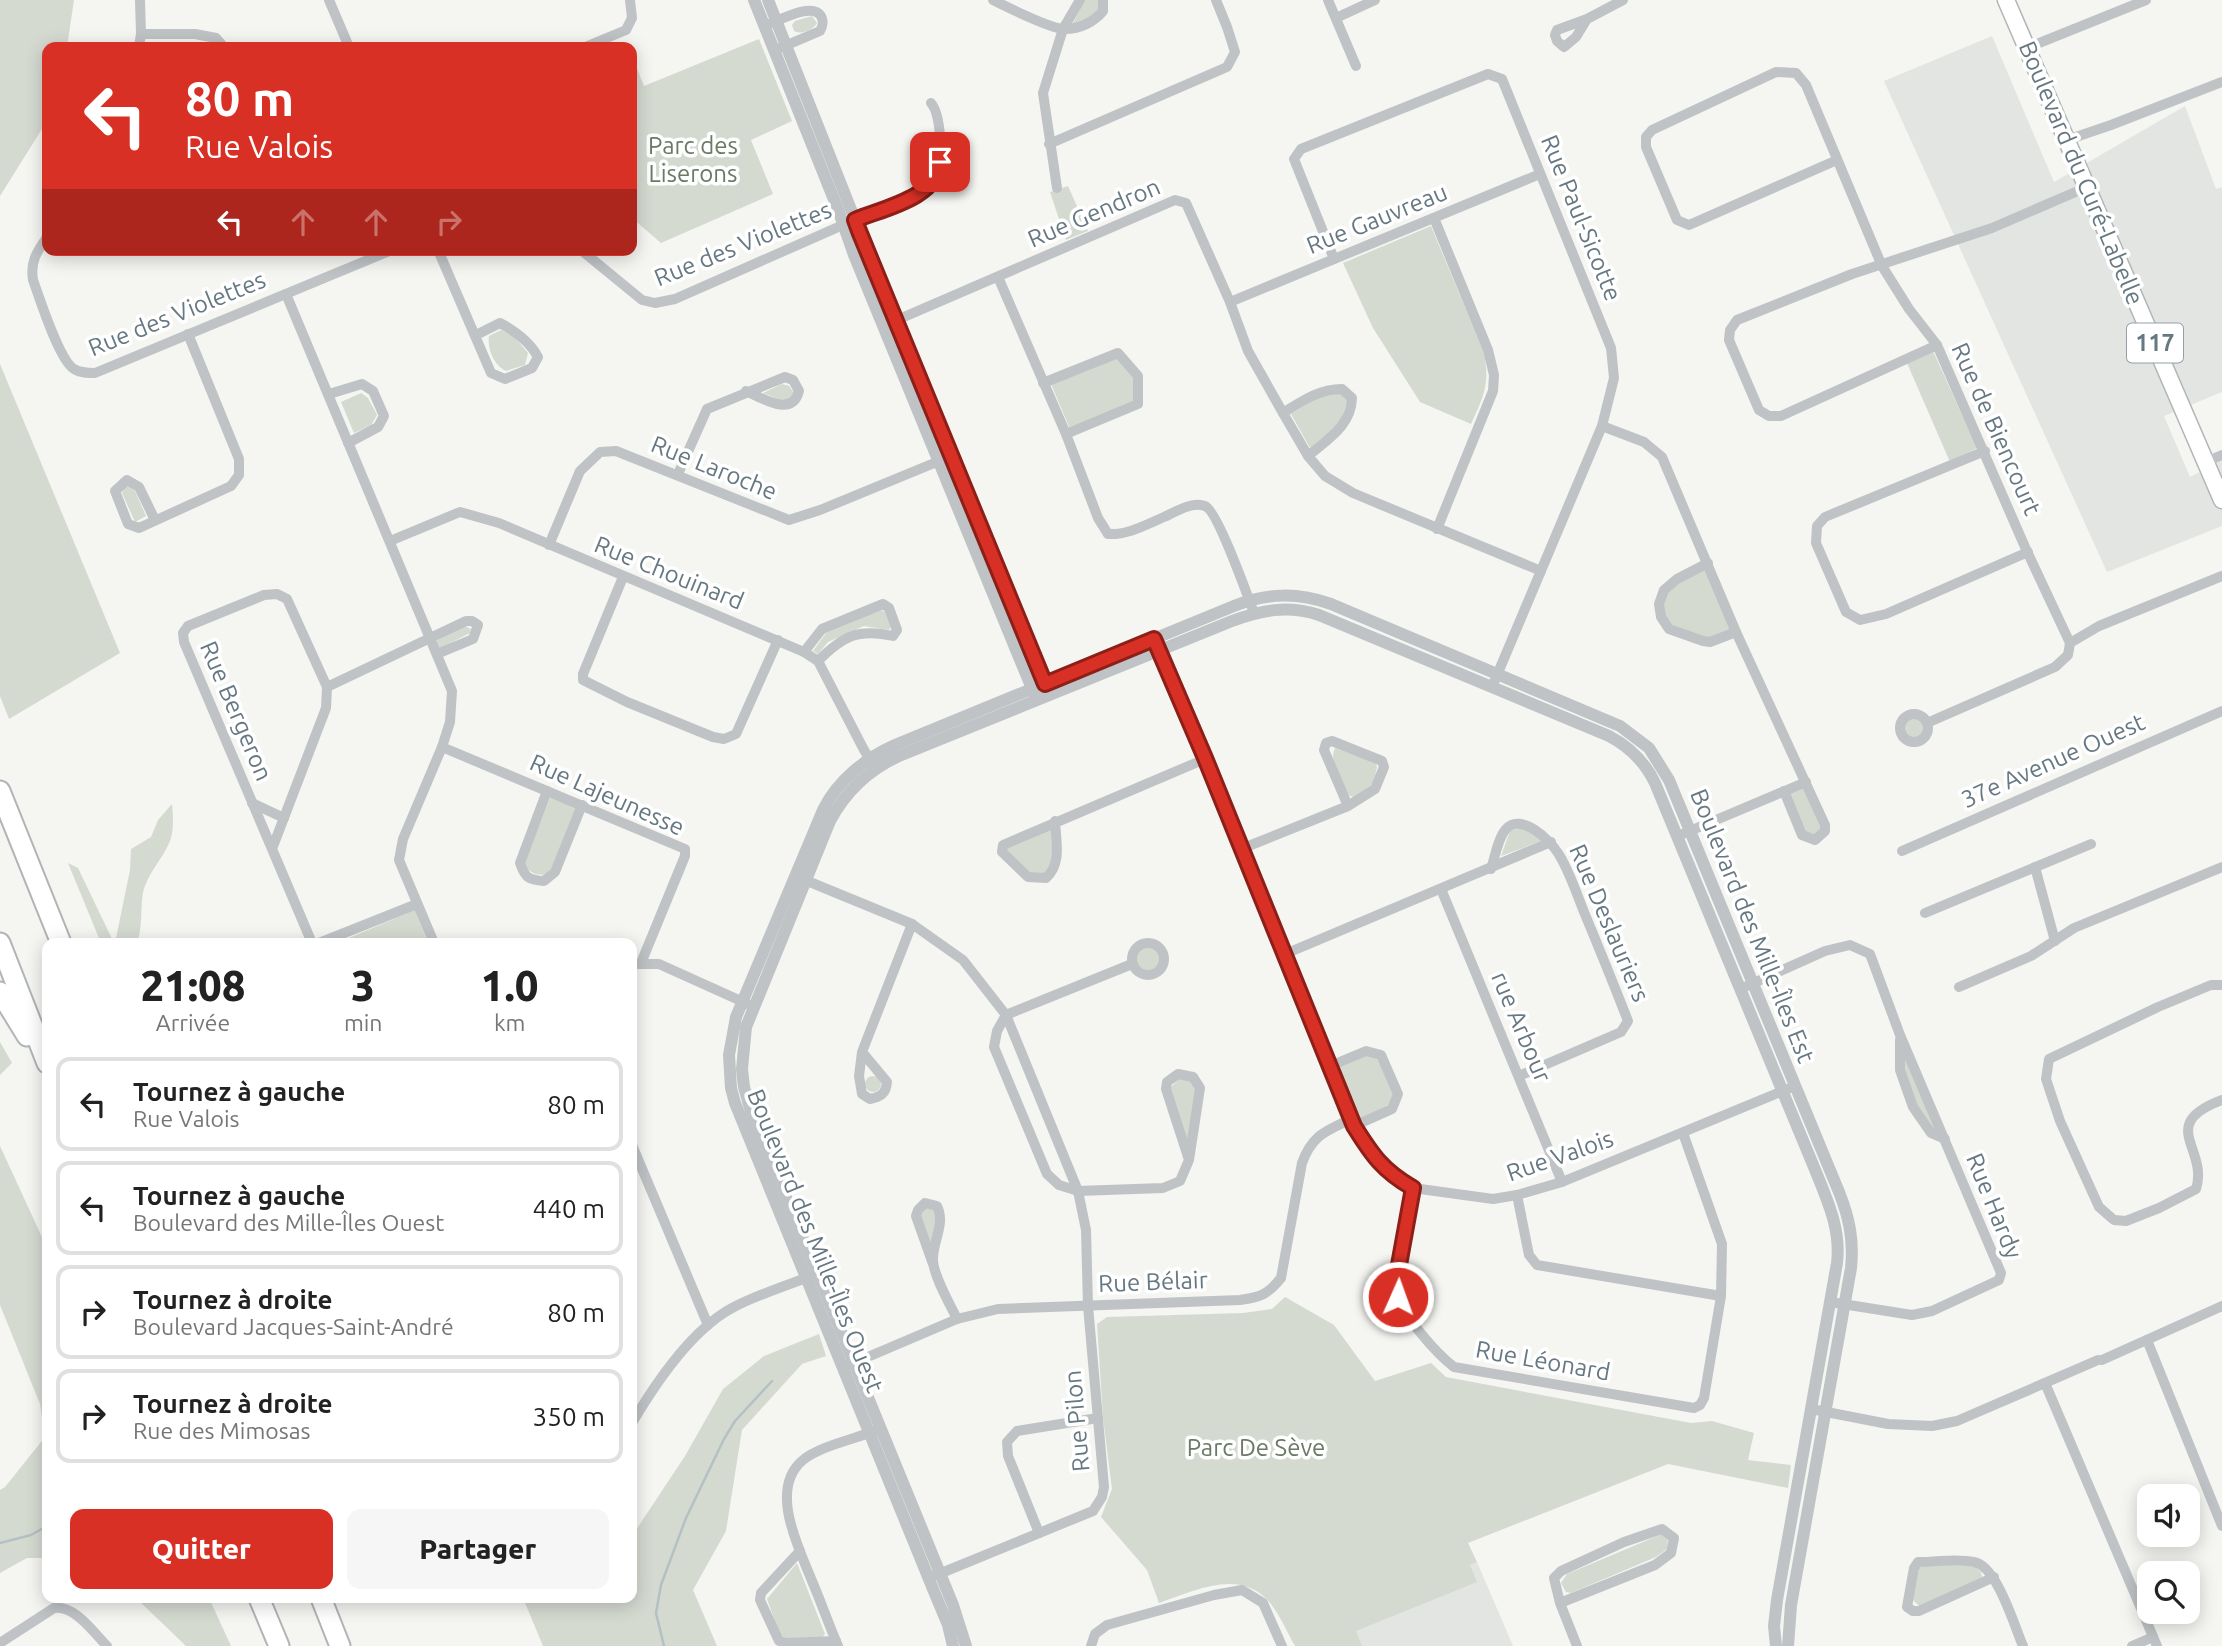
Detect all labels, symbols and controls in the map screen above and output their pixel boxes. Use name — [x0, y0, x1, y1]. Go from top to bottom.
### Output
street label: Boulevard du Curé-Labelle — [2014, 37, 2149, 309]
icon: left — [70, 70, 161, 161]
text: 80 m — [185, 70, 294, 125]
text: Rue Valois — [185, 128, 333, 164]
street label: Rue Paul-Sicotte — [1536, 131, 1627, 305]
park label: Parc des Liserons — [648, 132, 738, 187]
pin — [910, 132, 970, 192]
icon: arrive — [921, 143, 959, 181]
street label: Rue Gendron — [1024, 173, 1164, 253]
street label: Rue Gauvreau — [1302, 178, 1451, 259]
street label: Rue des Violettes — [650, 196, 835, 291]
icon: left — [211, 203, 249, 241]
icon: ahead — [284, 203, 322, 241]
icon: ahead — [357, 203, 395, 241]
icon: right — [430, 203, 468, 241]
street label: Rue des Violettes — [84, 266, 269, 361]
road number: 117 — [2127, 324, 2183, 362]
street label: Rue de Biencourt — [1946, 339, 2047, 520]
street label: Rue Laroche — [647, 430, 781, 505]
street label: Rue Chouinard — [591, 530, 748, 615]
street label: Rue Bergeron — [195, 637, 278, 785]
street label: 37e Avenue Ouest — [1957, 708, 2149, 813]
street label: Rue Lajeunesse — [526, 748, 688, 841]
street label: Boulevard des Mille-Îles Est — [1685, 785, 1821, 1067]
street label: Rue Deslauriers — [1564, 840, 1655, 1005]
text: 21:08 — [140, 962, 245, 1009]
text: 3 — [351, 962, 375, 1009]
text: 1.0 — [481, 962, 539, 1009]
street label: rue Arbour — [1486, 968, 1557, 1086]
text: Arrivée — [156, 1010, 230, 1035]
text: min — [344, 1010, 382, 1035]
text: km — [494, 1010, 525, 1035]
text: Tournez à gauche — [133, 1077, 345, 1106]
icon: left — [74, 1085, 112, 1123]
street label: Boulevard des Mille-Îles Ouest — [742, 1085, 890, 1397]
text: 80 m — [547, 1090, 605, 1119]
text: Rue Valois — [133, 1106, 240, 1131]
street label: Rue Valois — [1503, 1125, 1617, 1186]
street label: Rue Hardy — [1961, 1149, 2028, 1263]
text: Tournez à gauche — [133, 1181, 345, 1210]
icon: left — [74, 1189, 112, 1227]
text: 440 m — [533, 1194, 605, 1223]
text: Boulevard des Mille-Îles Ouest — [133, 1210, 444, 1235]
position arrow — [1361, 1260, 1435, 1334]
street label: Rue Bélair — [1098, 1266, 1208, 1297]
text: Tournez à droite — [133, 1285, 332, 1314]
icon: right — [74, 1293, 112, 1331]
text: 80 m — [547, 1298, 605, 1327]
text: Boulevard Jacques-Saint-André — [133, 1314, 454, 1339]
street label: Rue Léonard — [1474, 1335, 1612, 1386]
street label: Rue Pilon — [1059, 1369, 1094, 1473]
text: Tournez à droite — [133, 1389, 332, 1418]
icon: right — [74, 1397, 112, 1435]
text: 350 m — [533, 1402, 605, 1431]
text: Rue des Mimosas — [133, 1418, 311, 1443]
park label: Parc De Sève — [1187, 1434, 1325, 1461]
map controls — [2137, 1484, 2200, 1624]
button: sound — [2137, 1484, 2200, 1547]
button: Quitter — [70, 1509, 333, 1589]
button: Partager — [347, 1509, 609, 1589]
button: search — [2137, 1561, 2200, 1624]

